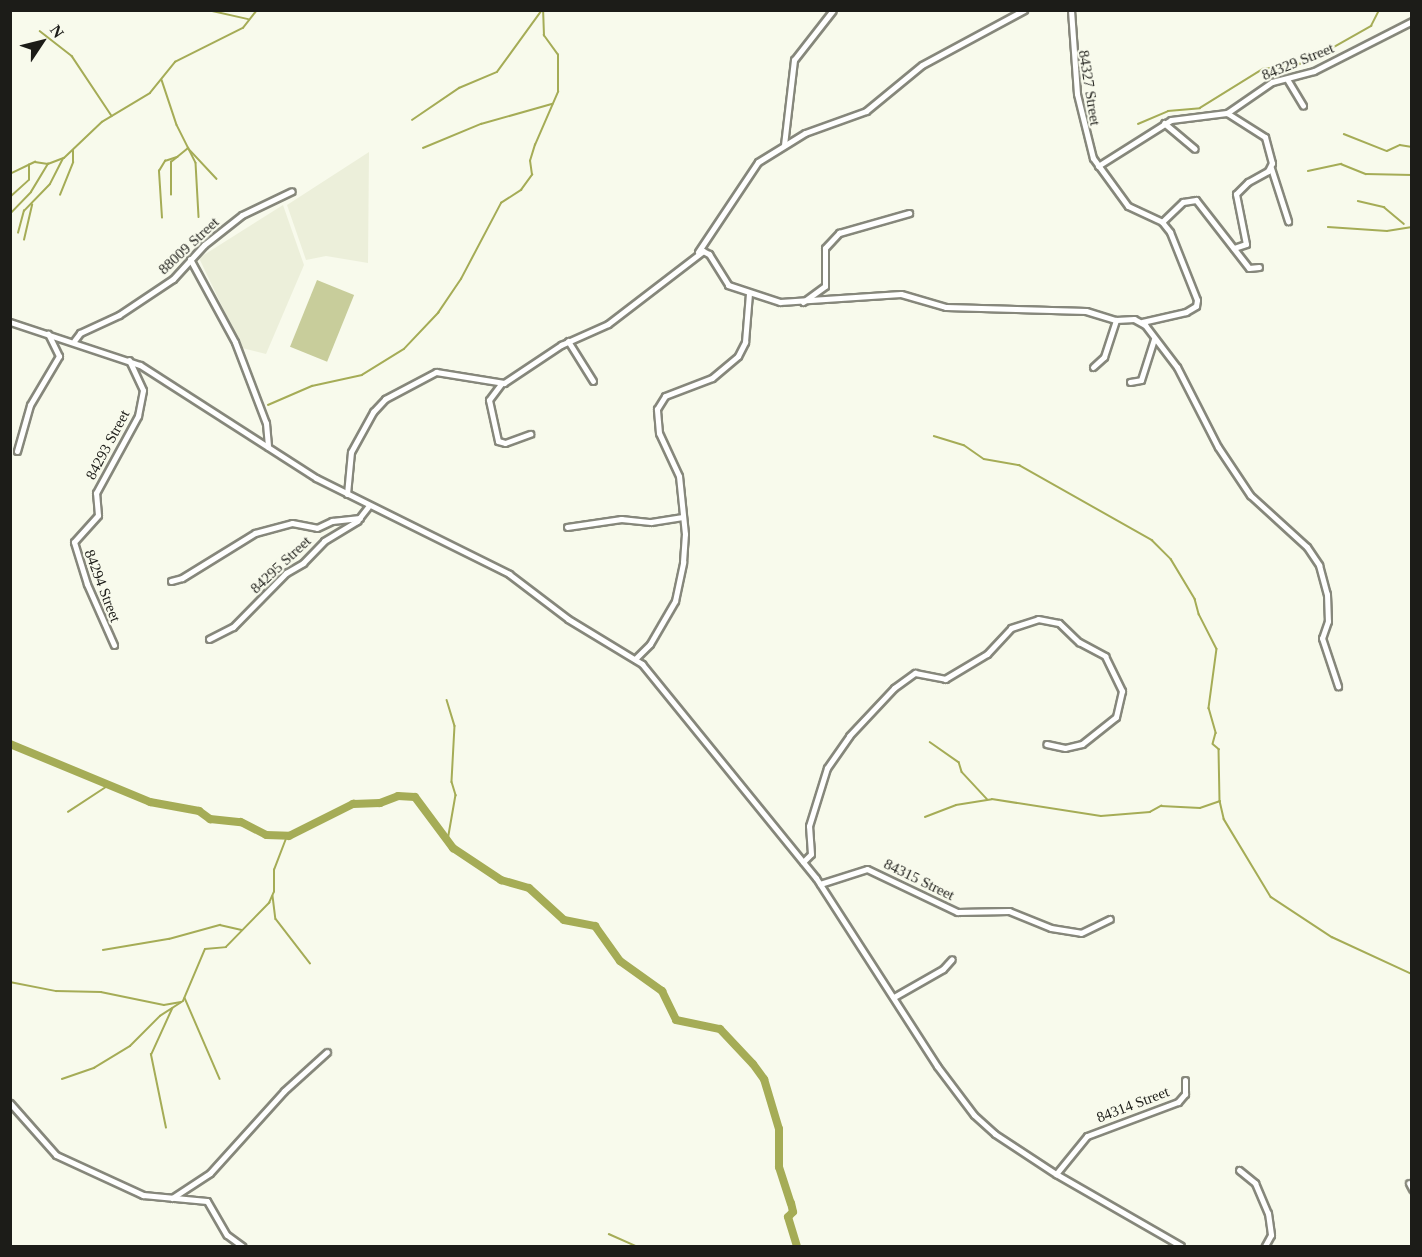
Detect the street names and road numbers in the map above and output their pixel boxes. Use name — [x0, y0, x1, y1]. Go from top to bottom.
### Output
street label: 84329 Street — [1259, 39, 1337, 85]
street label: 84327 Street — [1074, 49, 1104, 127]
street label: 88009 Street — [155, 213, 223, 279]
street label: 84293 Street — [82, 407, 134, 483]
street label: 84295 Street — [247, 532, 315, 598]
street label: 84294 Street — [80, 547, 124, 625]
street label: 84315 Street — [881, 855, 957, 905]
street label: 84314 Street — [1094, 1083, 1172, 1127]

